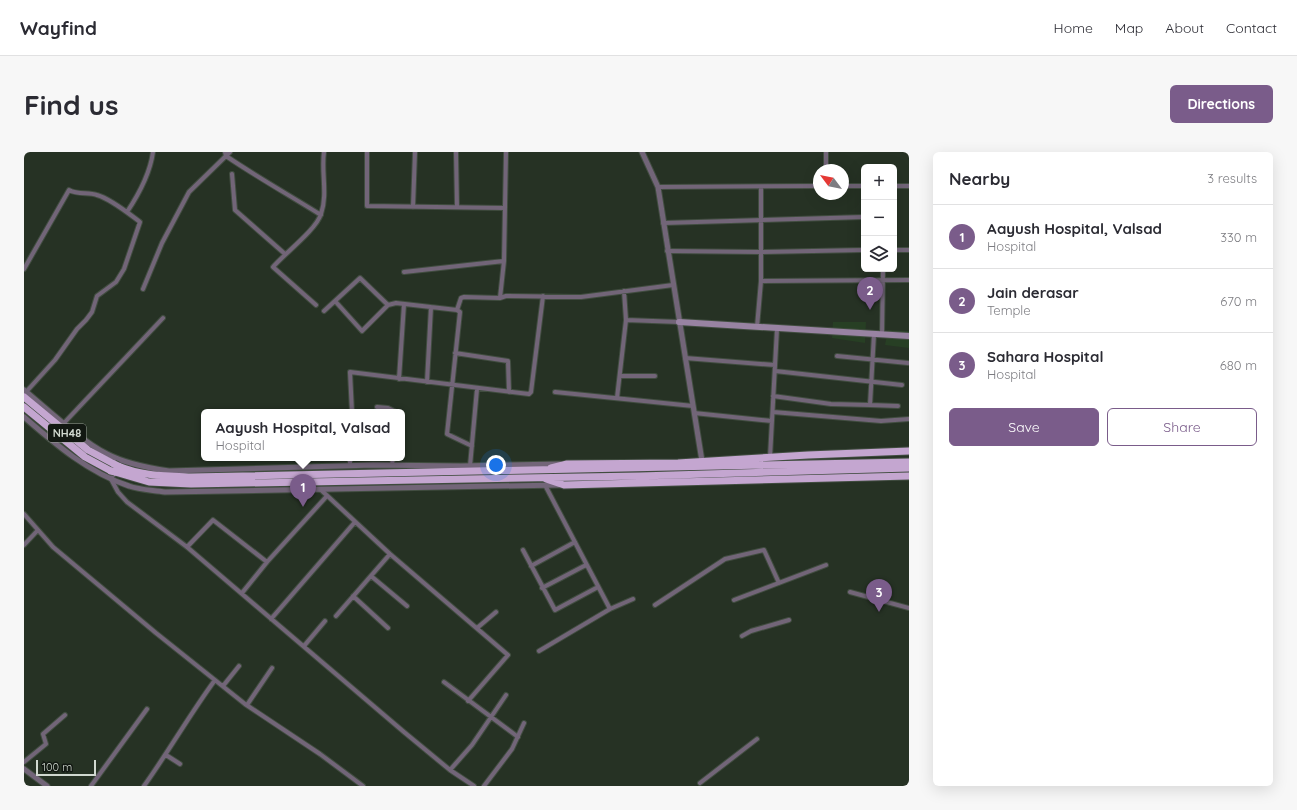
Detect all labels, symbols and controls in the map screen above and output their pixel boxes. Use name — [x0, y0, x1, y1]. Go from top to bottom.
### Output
text: Wayfind — [20, 16, 97, 40]
text: Home — [1054, 19, 1093, 37]
text: Map — [1115, 19, 1143, 37]
text: About — [1165, 19, 1204, 37]
text: Contact — [1226, 19, 1277, 37]
button: Directions — [1170, 85, 1273, 123]
text: Find us — [24, 87, 118, 122]
north arrow — [813, 164, 849, 200]
map controls — [861, 164, 897, 272]
button: + — [861, 164, 897, 200]
text: Nearby — [949, 168, 1010, 189]
text: 3 results — [1207, 170, 1257, 186]
button: − — [861, 200, 897, 236]
text: Aayush Hospital, Valsad — [987, 219, 1162, 238]
text: 1 — [959, 229, 965, 245]
text: 330 m — [1220, 229, 1257, 245]
button: layers — [861, 236, 897, 272]
text: Hospital — [987, 238, 1036, 254]
pin: 2 — [857, 277, 883, 310]
text: Jain derasar — [987, 283, 1079, 302]
text: 2 — [958, 293, 966, 309]
text: 670 m — [1220, 293, 1257, 309]
text: Temple — [987, 302, 1031, 318]
text: Sahara Hospital — [987, 347, 1103, 366]
text: 3 — [959, 357, 965, 373]
text: 680 m — [1220, 357, 1257, 373]
text: Hospital — [987, 366, 1036, 382]
button: Save — [949, 408, 1099, 446]
button: Share — [1107, 408, 1257, 446]
popup — [201, 409, 405, 461]
text: Aayush Hospital, Valsad — [215, 418, 391, 437]
road number: NH48 — [48, 424, 86, 442]
text: Hospital — [215, 437, 265, 453]
your location — [486, 455, 506, 475]
pin: 1 — [290, 474, 316, 507]
pin: 3 — [866, 579, 892, 612]
scale bar — [36, 758, 96, 777]
text: 100 m — [42, 760, 72, 774]

